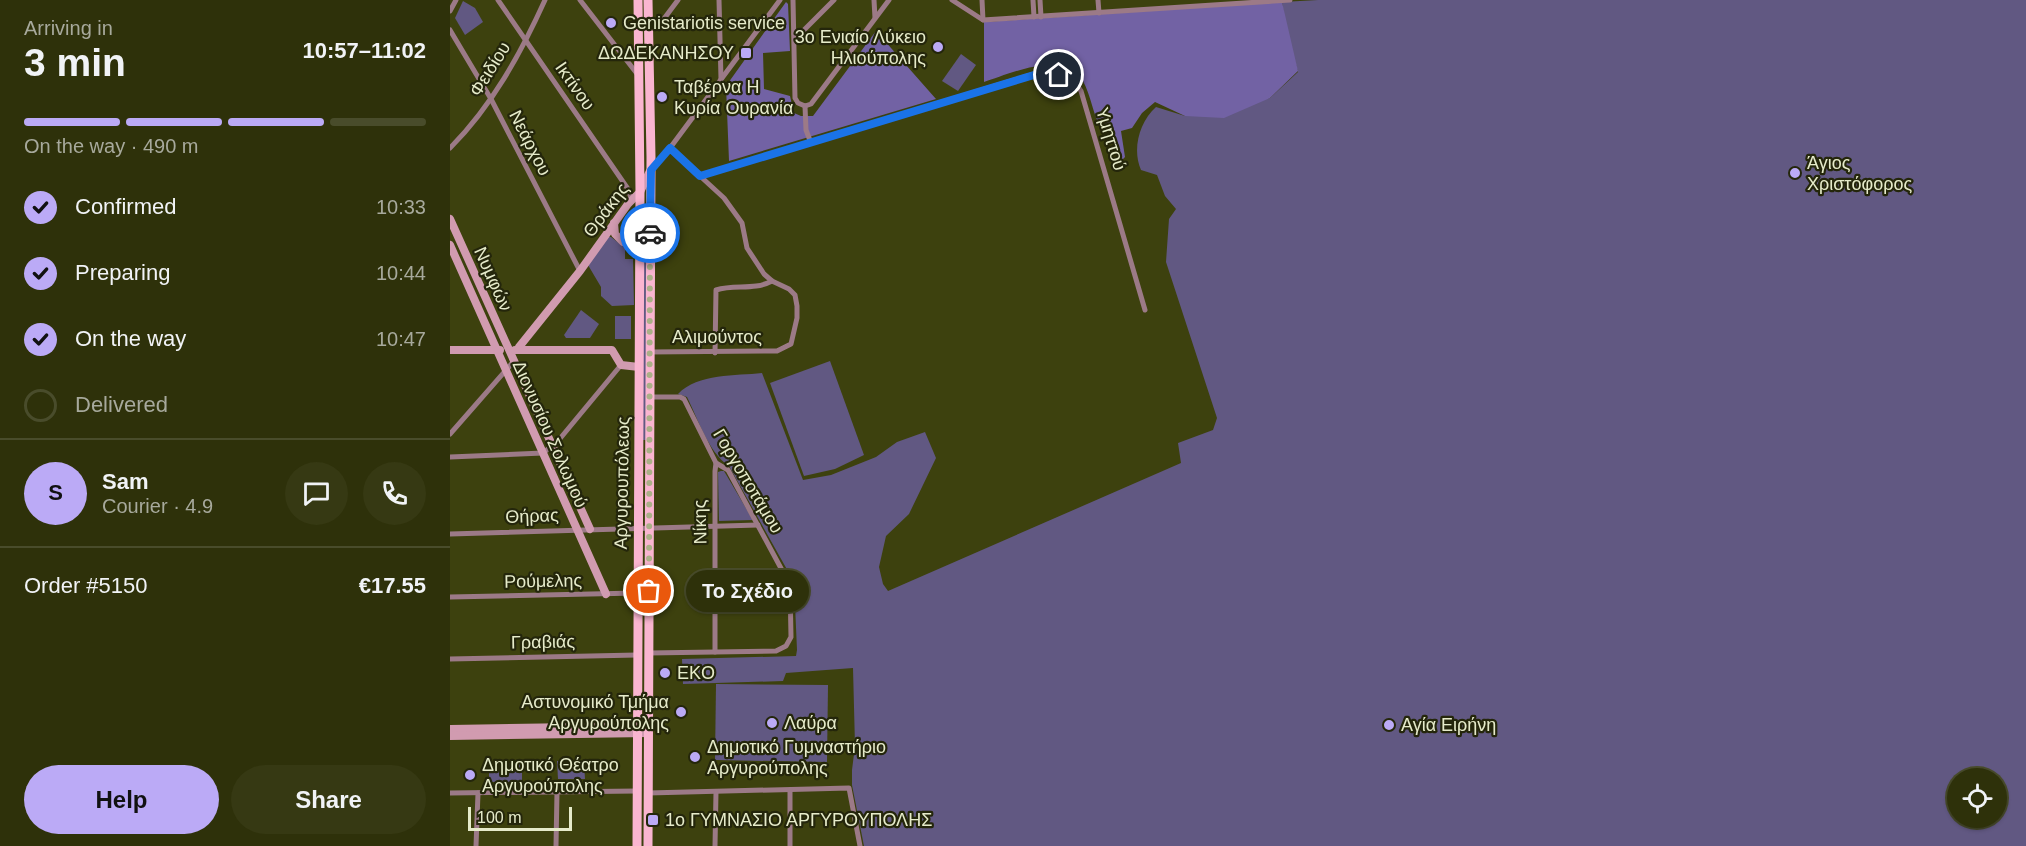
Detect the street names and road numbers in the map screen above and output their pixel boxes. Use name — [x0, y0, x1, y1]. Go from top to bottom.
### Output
street label: Φειδίου — [466, 38, 514, 100]
street label: Ικτίνου — [551, 58, 599, 114]
street label: Υμηττού — [1092, 105, 1130, 173]
street label: Νεάρχου — [505, 107, 555, 179]
street label: Θράκης — [579, 179, 633, 241]
street label: Νυμφών — [470, 244, 516, 314]
street label: Αλιμούντος — [672, 327, 762, 347]
street label: Διονυσίου Σολωμού — [509, 357, 591, 511]
street label: Αργυρουπόλεως — [611, 416, 633, 550]
street label: Γοργοποτάμου — [709, 425, 787, 537]
street label: Νίκης — [690, 499, 710, 545]
street label: Θήρας — [505, 505, 559, 527]
street label: Ρούμελης — [504, 570, 582, 592]
street label: Γραβιάς — [511, 631, 575, 653]

